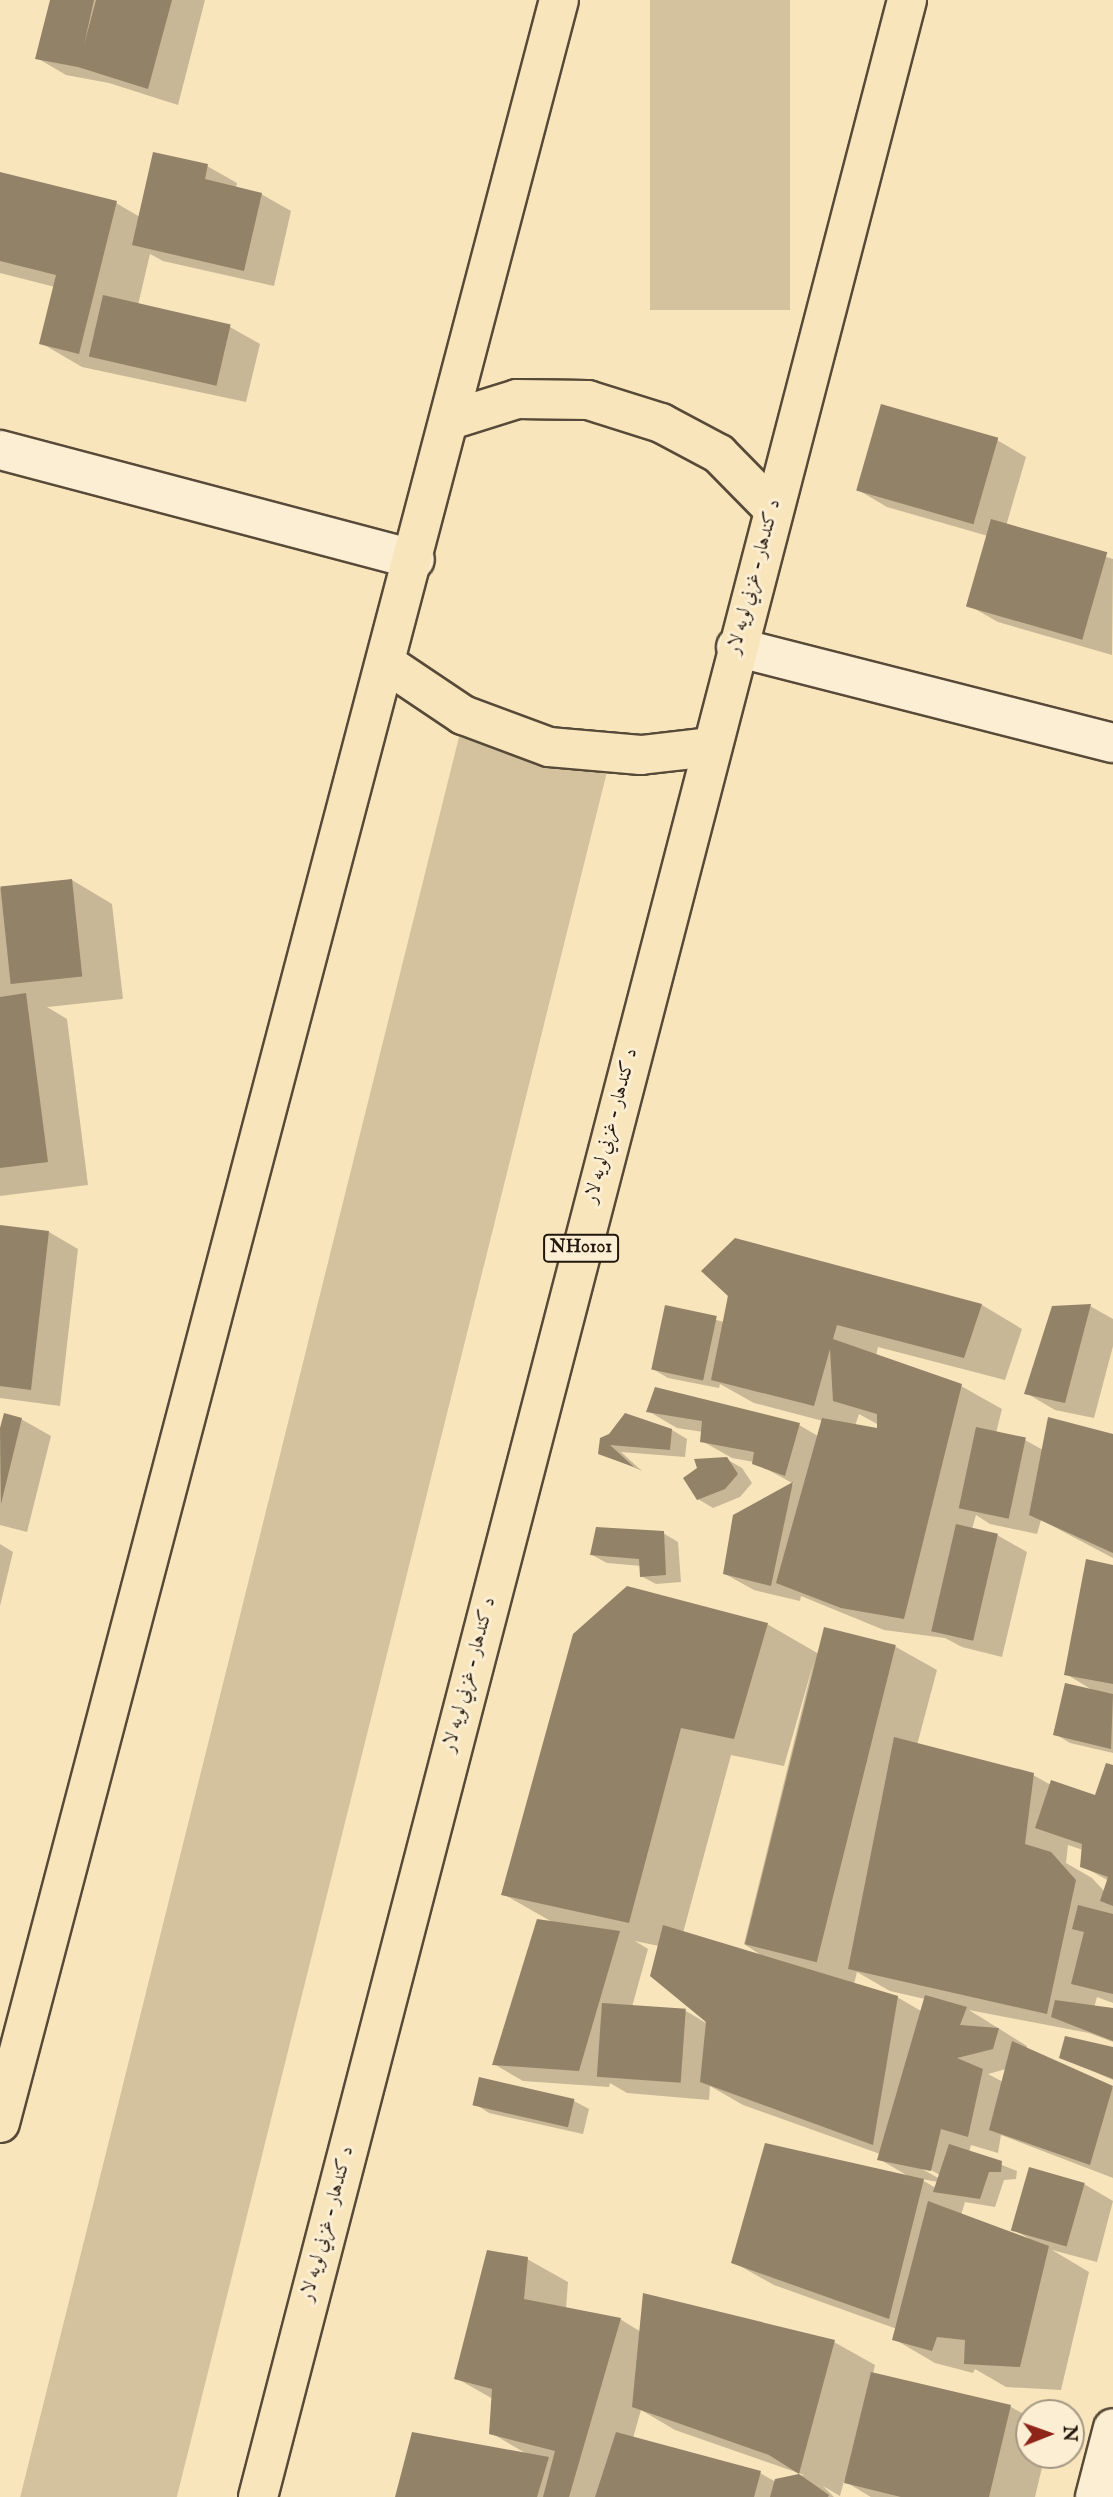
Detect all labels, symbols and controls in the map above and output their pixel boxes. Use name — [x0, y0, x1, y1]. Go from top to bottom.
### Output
street label: د کندهار - غزني لويه لار — [723, 497, 787, 657]
street label: د کندهار - غزني لويه لار — [580, 1046, 644, 1206]
road number: NH0101 — [542, 1233, 620, 1262]
street label: د کندهار - غزني لويه لار — [438, 1595, 502, 1755]
street label: د کندهار - غزني لويه لار — [296, 2144, 360, 2304]
north arrow — [1015, 2399, 1085, 2469]
text: N — [1057, 2425, 1081, 2442]

